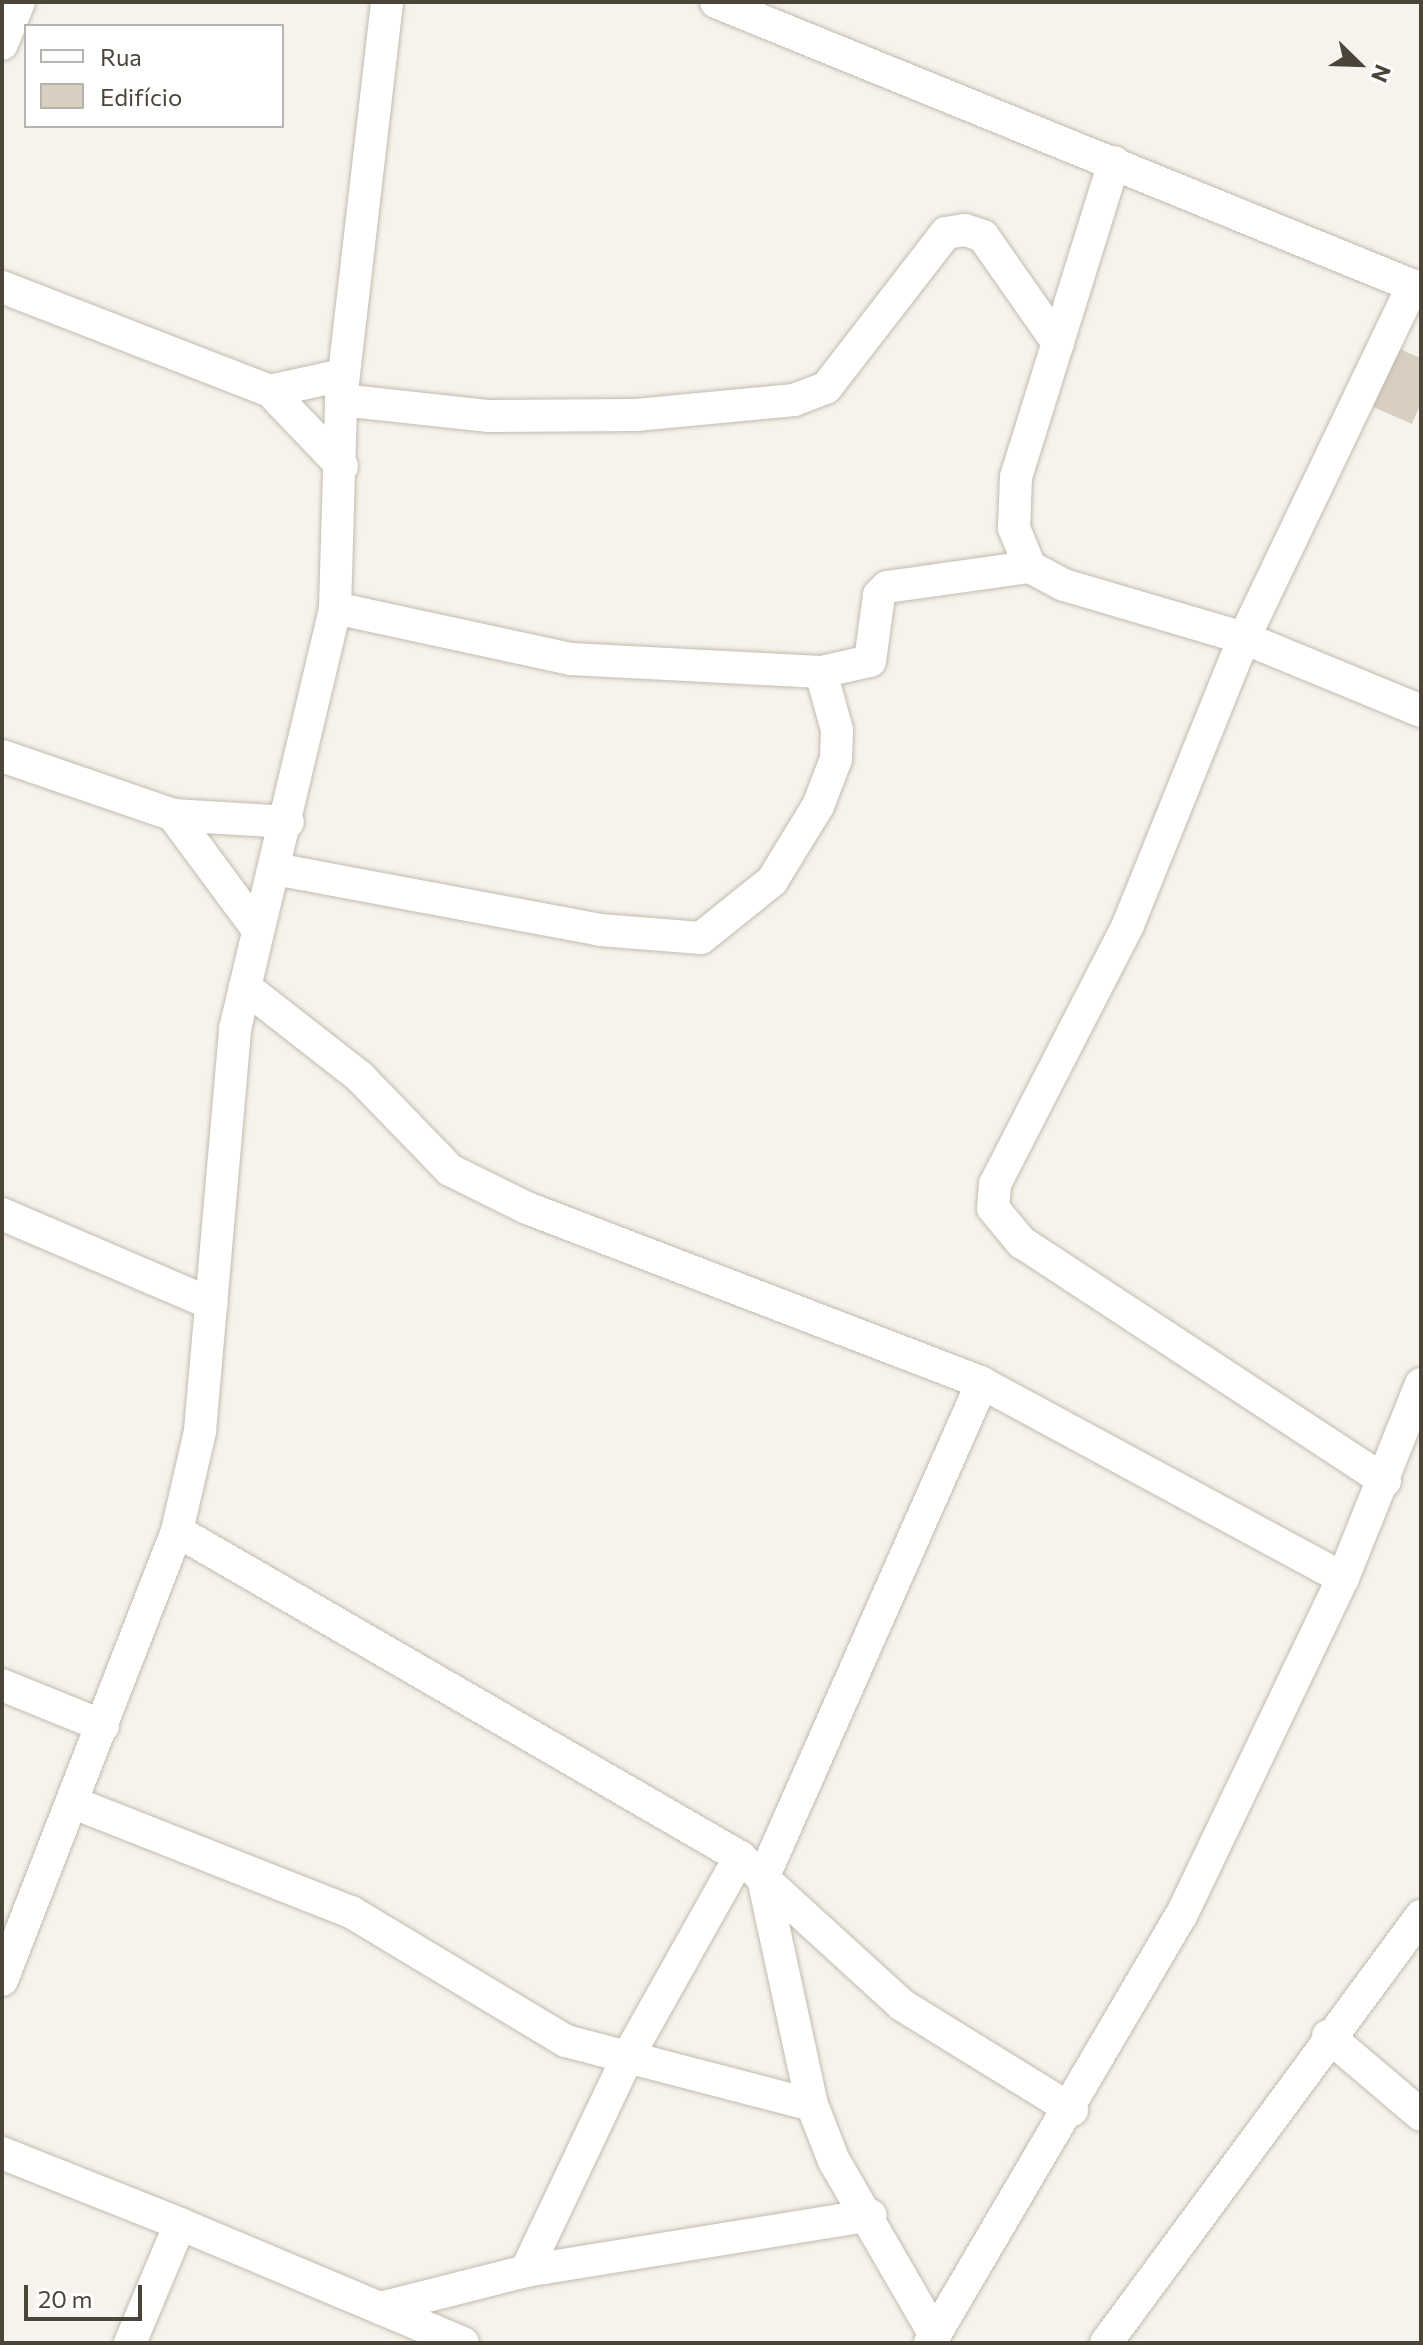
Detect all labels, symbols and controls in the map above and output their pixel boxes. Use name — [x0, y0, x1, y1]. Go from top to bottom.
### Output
legend — [24, 24, 284, 128]
north arrow — [1319, 24, 1399, 104]
text: Rua — [100, 42, 142, 71]
text: N — [1366, 61, 1397, 86]
text: Edifício — [100, 82, 182, 111]
scale bar — [28, 2269, 146, 2319]
text: 20 m — [38, 2284, 92, 2313]

